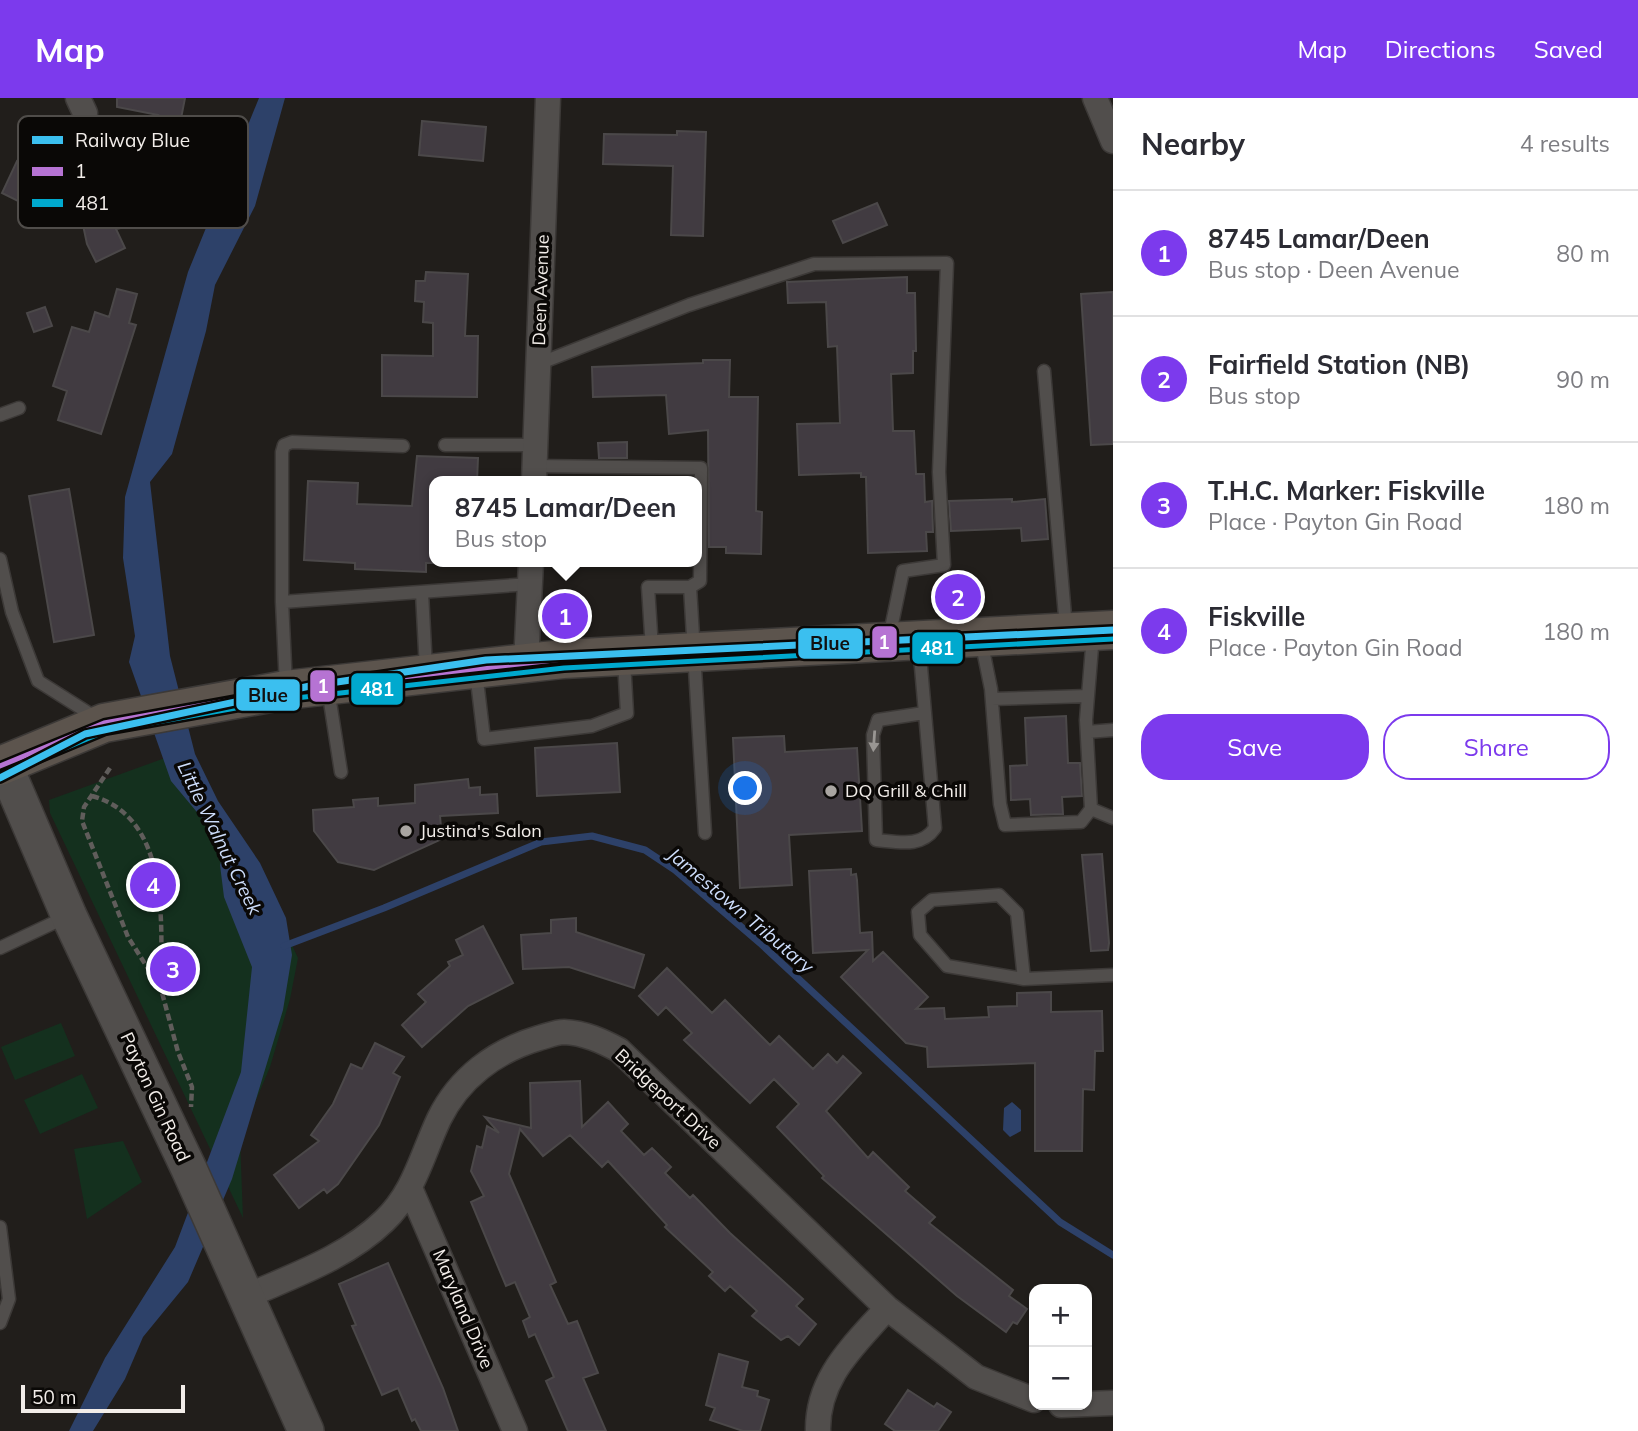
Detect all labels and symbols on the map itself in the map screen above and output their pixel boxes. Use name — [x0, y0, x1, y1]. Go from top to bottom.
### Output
legend — [18, 116, 248, 228]
text: Railway Blue — [75, 128, 190, 152]
text: 1 — [75, 159, 86, 183]
text: 481 — [75, 191, 109, 215]
street label: Deen Avenue — [527, 234, 554, 346]
pin: 2 — [935, 571, 981, 623]
pin: 1 — [542, 590, 588, 642]
line badge: 1 — [871, 625, 898, 659]
line badge: Blue — [797, 627, 864, 660]
text: 1 — [878, 630, 890, 654]
text: Blue — [810, 631, 850, 655]
line badge: 481 — [911, 631, 964, 665]
text: 481 — [920, 636, 954, 660]
line badge: 1 — [309, 669, 336, 703]
line badge: 481 — [350, 672, 404, 706]
text: 1 — [317, 674, 329, 698]
text: 481 — [360, 677, 394, 701]
line badge: Blue — [235, 678, 301, 712]
text: Blue — [248, 683, 288, 707]
one-way arrow — [868, 730, 879, 752]
water label: Little Walnut Creek — [172, 757, 268, 920]
your location — [728, 771, 762, 805]
place label: DQ Grill & Chill — [845, 779, 967, 802]
marker: DQ Grill & Chill — [823, 783, 839, 799]
place label: Justina's Salon — [420, 819, 542, 842]
marker: Justina's Salon — [398, 823, 414, 839]
water label: Jamestown Tributary — [662, 841, 820, 979]
pin: 4 — [130, 859, 176, 911]
pin: 3 — [150, 943, 196, 995]
street label: Payton Gin Road — [115, 1028, 196, 1165]
street label: Bridgeport Drive — [610, 1043, 726, 1154]
street label: Maryland Drive — [428, 1246, 499, 1372]
scale bar — [21, 1382, 186, 1414]

